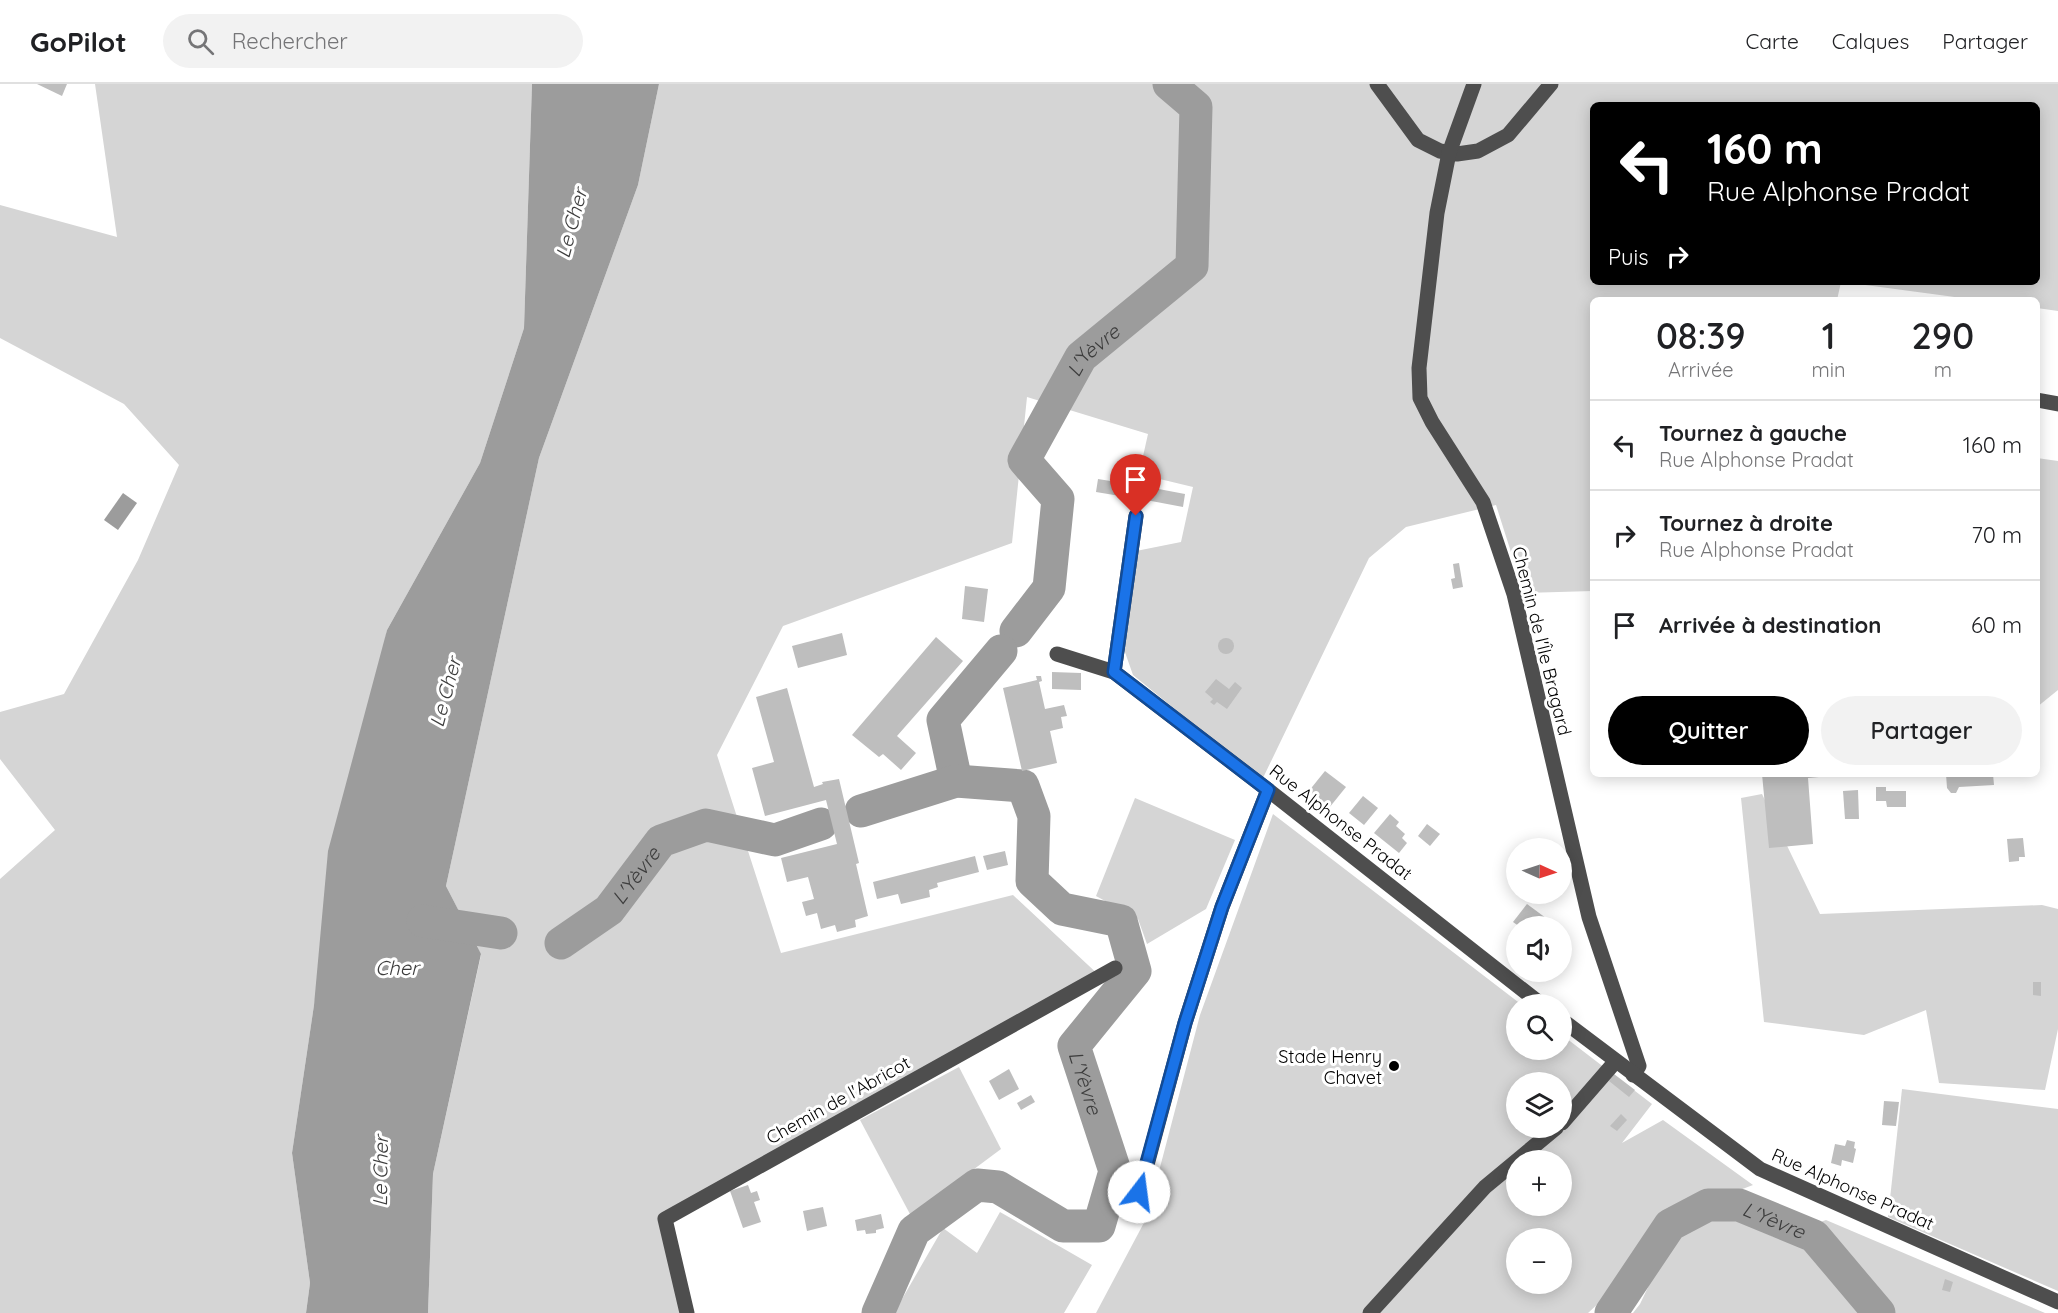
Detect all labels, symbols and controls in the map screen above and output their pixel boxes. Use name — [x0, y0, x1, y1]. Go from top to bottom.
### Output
search box — [163, 14, 583, 68]
text: GoPilot — [30, 24, 127, 59]
icon: search — [184, 25, 217, 58]
text: Rechercher — [232, 27, 348, 55]
text: Carte — [1745, 28, 1799, 54]
text: Calques — [1832, 28, 1909, 54]
text: Partager — [1942, 28, 2028, 54]
text: 160 m — [1707, 122, 1823, 175]
icon: left — [1608, 126, 1686, 204]
text: Rue Alphonse Pradat — [1707, 174, 1970, 208]
water label: Le Cher — [550, 183, 593, 260]
icon: right — [1661, 240, 1694, 273]
text: Puis — [1608, 243, 1649, 271]
text: 08:39 — [1656, 313, 1746, 358]
text: 1 — [1822, 313, 1836, 358]
text: 290 — [1912, 313, 1974, 358]
water label: L'Yèvre — [1061, 318, 1125, 380]
text: Arrivée — [1668, 357, 1734, 382]
text: min — [1812, 357, 1846, 382]
text: m — [1934, 357, 1952, 382]
text: Tournez à gauche — [1659, 419, 1847, 447]
icon: left — [1608, 429, 1641, 462]
text: 160 m — [1963, 431, 2022, 459]
text: Rue Alphonse Pradat — [1659, 447, 1854, 472]
pin — [1110, 454, 1161, 516]
icon: arrive — [1119, 463, 1152, 496]
text: Tournez à droite — [1659, 509, 1833, 537]
icon: right — [1608, 519, 1641, 552]
text: 70 m — [1972, 521, 2022, 549]
text: Rue Alphonse Pradat — [1659, 537, 1854, 562]
street label: Chemin de l'Île Bragard — [1507, 544, 1577, 738]
icon: arrive — [1608, 609, 1641, 642]
text: Arrivée à destination — [1659, 611, 1881, 639]
text: 60 m — [1971, 611, 2022, 639]
water label: Le Cher — [424, 652, 467, 729]
button: Quitter — [1608, 696, 1809, 765]
button: Partager — [1821, 696, 2022, 765]
street label: Rue Alphonse Pradat — [1265, 759, 1417, 885]
north arrow — [1506, 838, 1572, 904]
map controls — [1506, 838, 1572, 1294]
water label: L'Yèvre — [606, 841, 665, 909]
button: sound — [1506, 916, 1572, 982]
water label: Cher — [375, 955, 421, 980]
button: search — [1506, 994, 1572, 1060]
place label: Stade Henry Chavet — [1278, 1045, 1382, 1089]
water label: L'Yèvre — [1064, 1048, 1108, 1118]
street label: Chemin de l'Abricot — [762, 1051, 914, 1149]
marker: Stade Henry Chavet — [1387, 1059, 1401, 1073]
button: layers — [1506, 1072, 1572, 1138]
water label: Le Cher — [367, 1133, 393, 1207]
street label: Rue Alphonse Pradat — [1768, 1143, 1938, 1235]
button: + — [1506, 1150, 1572, 1216]
position arrow — [1107, 1160, 1171, 1224]
water label: L'Yèvre — [1739, 1196, 1810, 1244]
button: − — [1506, 1228, 1572, 1294]

